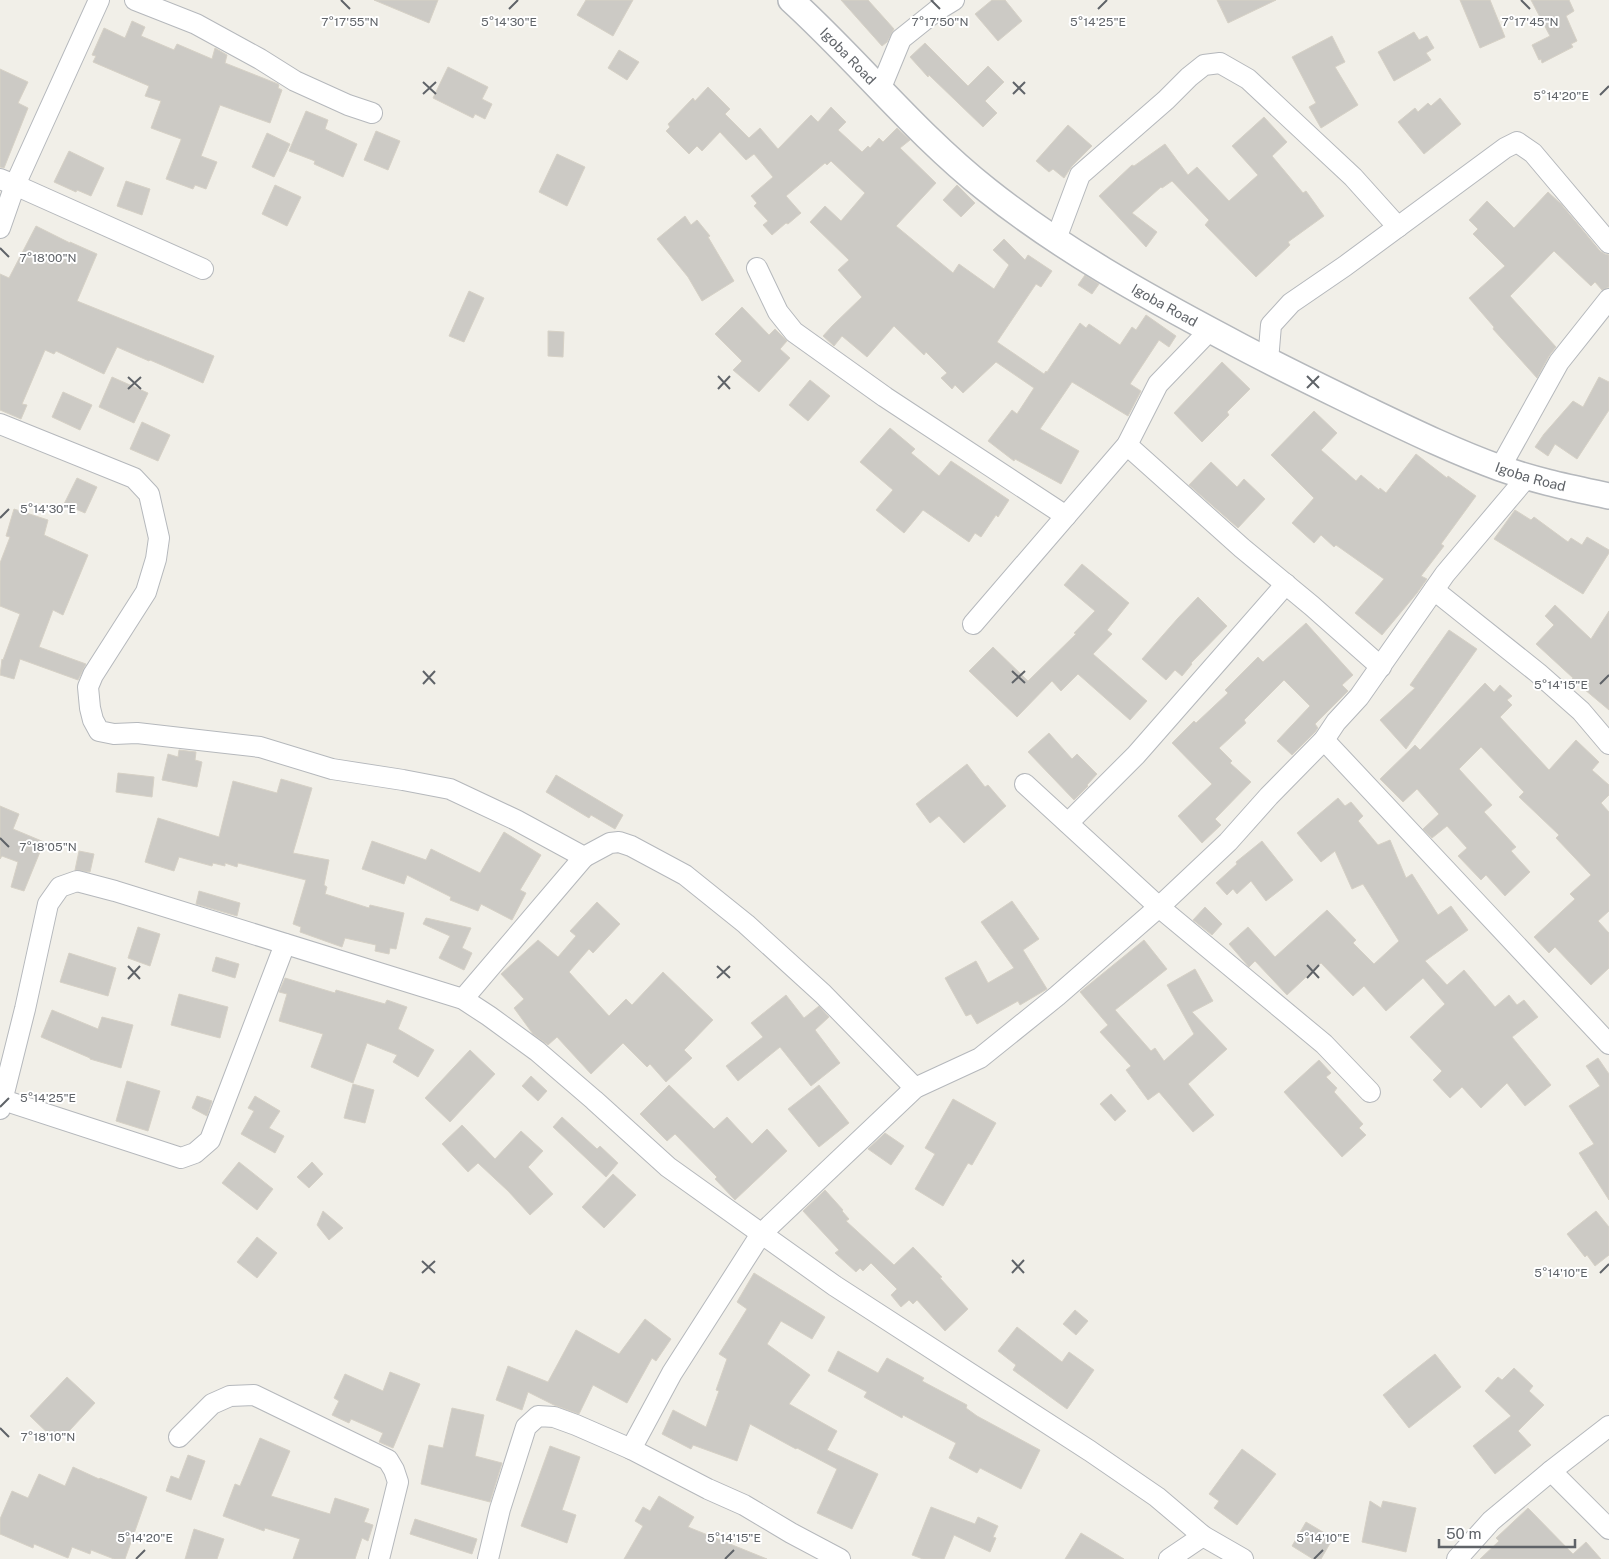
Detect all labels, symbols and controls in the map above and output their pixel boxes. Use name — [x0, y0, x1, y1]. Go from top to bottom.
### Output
text: 7°17'55"N — [321, 15, 379, 29]
text: 5°14'30"E — [481, 15, 537, 29]
text: 7°17'50"N — [911, 15, 969, 29]
text: 5°14'25"E — [1070, 15, 1126, 29]
text: 7°17'45"N — [1501, 15, 1559, 29]
street label: Igoba Road — [817, 24, 879, 88]
text: 5°14'20"E — [1533, 89, 1589, 103]
text: 7°18'00"N — [19, 251, 77, 265]
street label: Igoba Road — [1129, 280, 1200, 330]
street label: Igoba Road — [1493, 459, 1567, 494]
text: 5°14'30"E — [20, 502, 76, 516]
text: 5°14'15"E — [1534, 678, 1588, 692]
text: 7°18'05"N — [19, 840, 77, 854]
text: 5°14'25"E — [20, 1091, 76, 1105]
text: 5°14'10"E — [1534, 1266, 1588, 1280]
text: 7°18'10"N — [21, 1430, 75, 1444]
scale bar — [1439, 1516, 1575, 1548]
text: 50 m — [1446, 1525, 1481, 1542]
text: 5°14'20"E — [117, 1531, 173, 1545]
text: 5°14'15"E — [707, 1531, 761, 1545]
text: 5°14'10"E — [1296, 1531, 1350, 1545]

